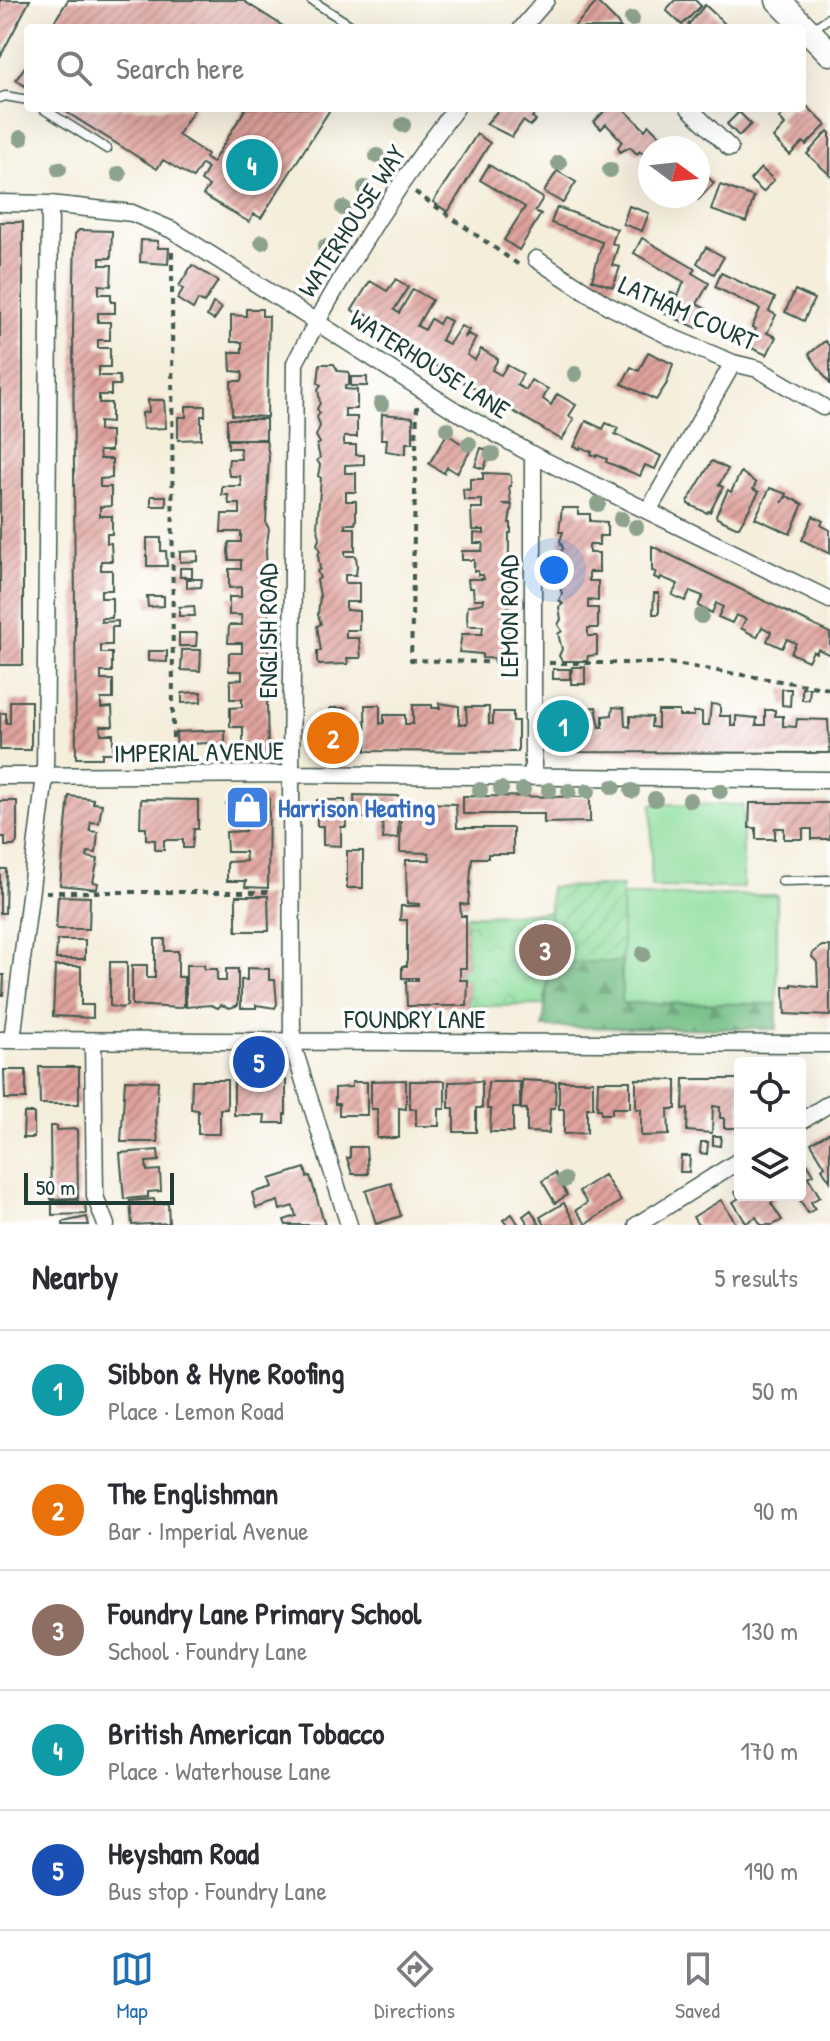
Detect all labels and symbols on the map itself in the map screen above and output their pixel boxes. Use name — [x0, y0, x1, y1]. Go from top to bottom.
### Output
pin: 4 — [226, 135, 278, 195]
north arrow — [638, 136, 710, 208]
street label: WATERHOUSE WAY — [289, 138, 414, 304]
street label: LATHAM COURT — [614, 266, 764, 359]
street label: WATERHOUSE LANE — [344, 300, 517, 427]
your location — [534, 550, 574, 590]
street label: LEMON ROAD — [491, 554, 526, 677]
street label: ENGLISH ROAD — [250, 563, 285, 698]
pin: 1 — [537, 696, 589, 756]
pin: 2 — [307, 708, 359, 768]
street label: IMPERIAL AVENUE — [114, 733, 285, 770]
shop icon: Harrison Heating — [223, 784, 271, 832]
place label: Harrison Heating — [278, 790, 436, 826]
pin: 3 — [519, 920, 571, 980]
street label: FOUNDRY LANE — [343, 1001, 486, 1036]
pin: 5 — [233, 1032, 285, 1092]
scale bar — [24, 1169, 174, 1205]

